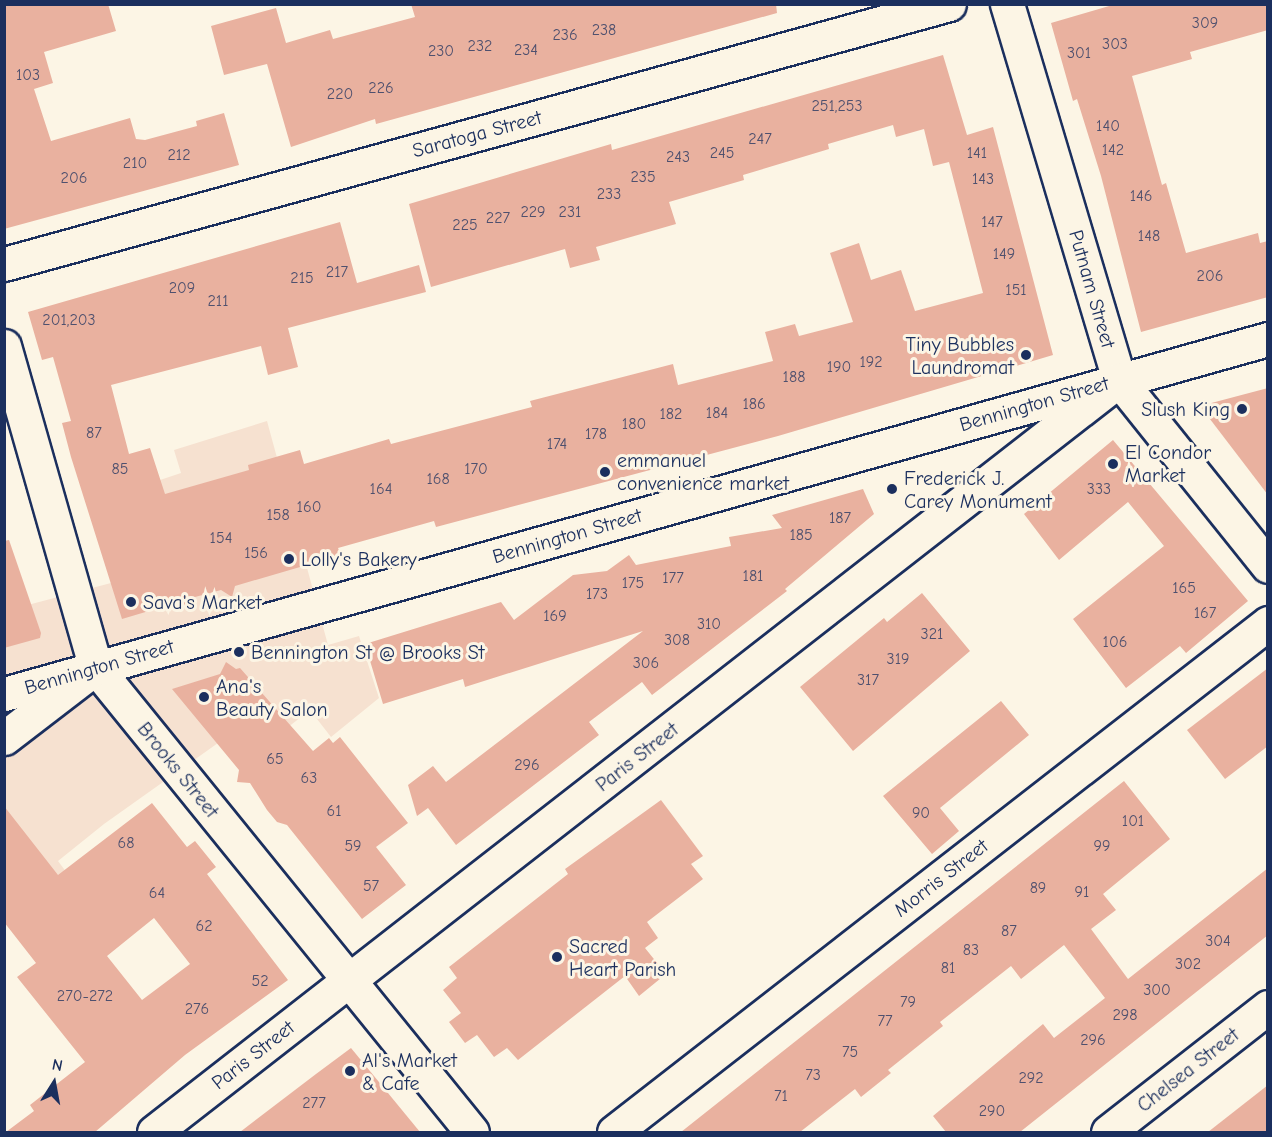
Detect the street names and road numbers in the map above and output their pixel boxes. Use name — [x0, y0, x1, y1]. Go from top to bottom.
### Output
street label: Saratoga Street — [410, 105, 544, 163]
street label: Putnam Street — [1064, 227, 1120, 351]
street label: Bennington Street — [957, 371, 1111, 437]
street label: Bennington Street — [490, 503, 644, 569]
street label: Bennington Street — [22, 634, 176, 700]
street label: Brooks Street — [132, 717, 224, 823]
street label: Paris Street — [591, 717, 683, 797]
street label: Morris Street — [889, 834, 993, 922]
street label: Paris Street — [207, 1015, 299, 1095]
street label: Chelsea Street — [1132, 1023, 1244, 1117]

